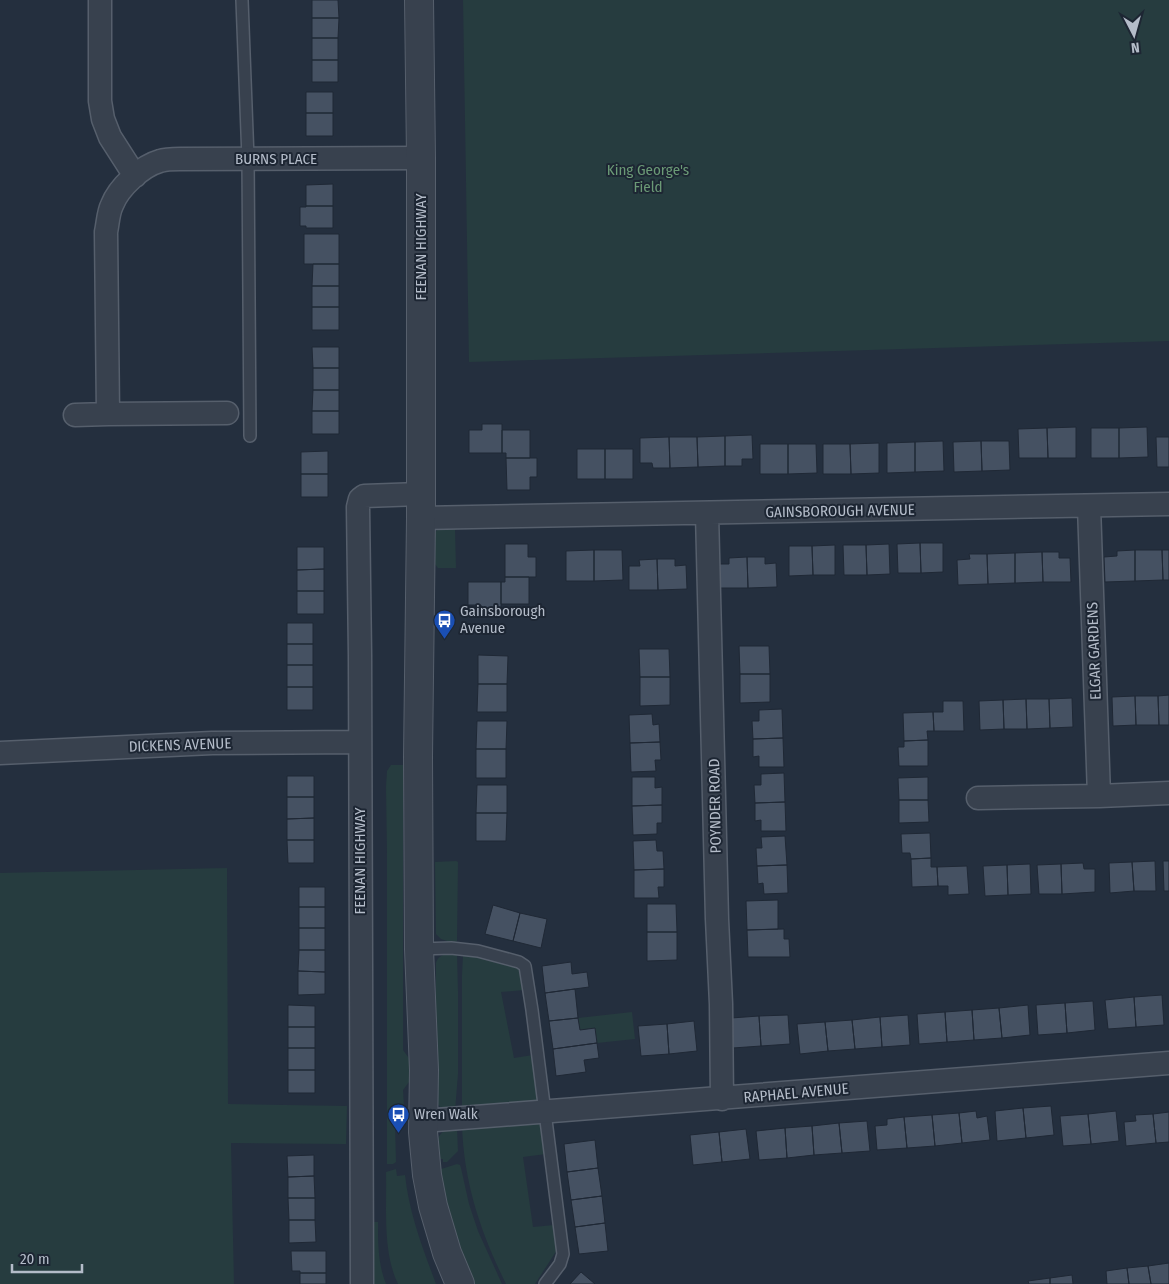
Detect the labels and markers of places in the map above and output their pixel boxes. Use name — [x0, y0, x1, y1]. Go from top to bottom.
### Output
place label: Gainsborough Avenue — [460, 602, 545, 637]
bus stop icon: Gainsborough Avenue — [432, 608, 456, 639]
bus stop icon: Wren Walk — [386, 1102, 410, 1133]
place label: Wren Walk — [414, 1105, 478, 1123]

